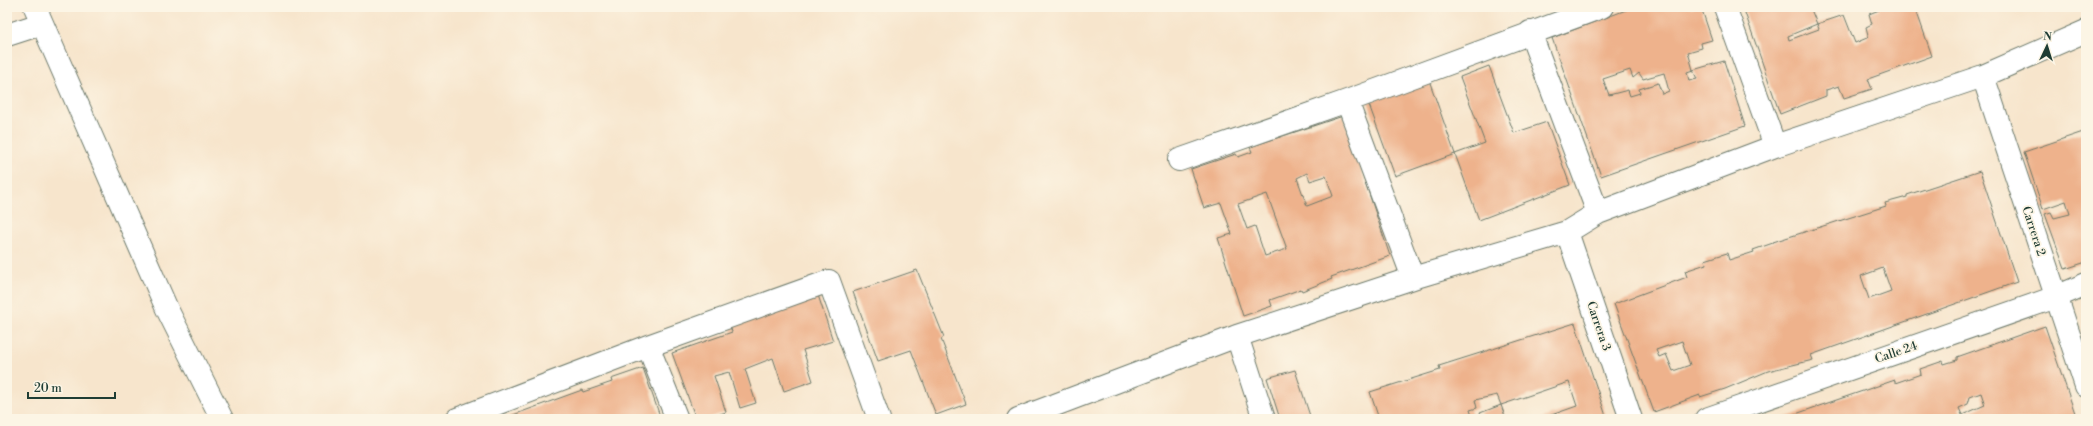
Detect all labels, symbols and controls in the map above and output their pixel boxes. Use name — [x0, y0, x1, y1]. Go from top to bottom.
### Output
north arrow — [2027, 26, 2067, 66]
text: N — [2043, 30, 2053, 44]
street label: Carrera 2 — [2018, 204, 2049, 258]
street label: Carrera 3 — [1583, 300, 1614, 353]
street label: Calle 24 — [1873, 338, 1919, 367]
scale bar — [28, 374, 115, 400]
text: 20 m — [34, 381, 62, 396]

